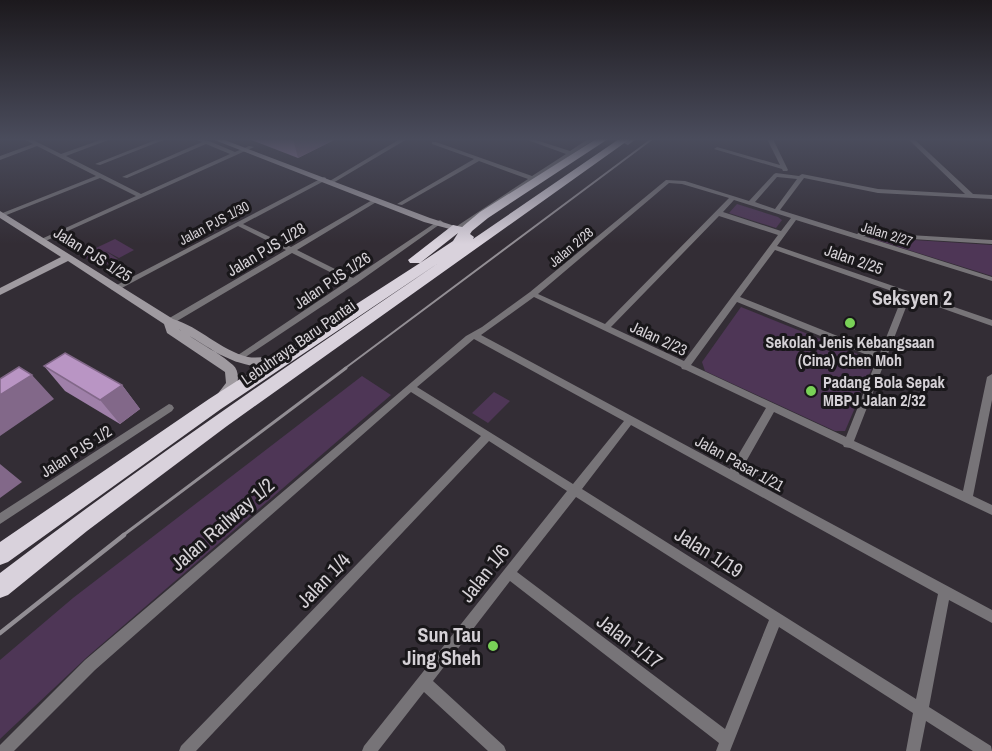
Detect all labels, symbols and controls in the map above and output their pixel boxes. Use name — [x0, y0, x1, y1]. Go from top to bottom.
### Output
street label: Jalan PJS 1/30 — [176, 197, 252, 249]
street label: Jalan PJS 1/28 — [223, 217, 309, 281]
street label: Jalan 2/27 — [859, 218, 915, 250]
street label: Jalan PJS 1/25 — [50, 221, 136, 287]
street label: Jalan 2/28 — [545, 223, 597, 271]
street label: Jalan 2/25 — [822, 239, 886, 279]
street label: Jalan PJS 1/26 — [289, 246, 375, 314]
district label: Seksyen 2 — [872, 284, 952, 311]
street label: Lebuhraya Baru Pantai — [236, 294, 360, 390]
street label: Jalan 2/23 — [627, 315, 691, 361]
marker: Sekolah Jenis Kebangsaan (Cina) Chen Moh — [843, 316, 857, 330]
place label: Sekolah Jenis Kebangsaan (Cina) Chen Moh — [765, 331, 935, 371]
place label: Padang Bola Sepak MBPJ Jalan 2/32 — [823, 371, 945, 411]
marker: Padang Bola Sepak MBPJ Jalan 2/32 — [804, 384, 818, 398]
street label: Jalan PJS 1/2 — [36, 420, 116, 482]
street label: Jalan Pasar 1/21 — [692, 430, 789, 497]
street label: Jalan Railway 1/2 — [164, 471, 280, 577]
street label: Jalan 1/19 — [670, 520, 748, 584]
street label: Jalan 1/6 — [453, 538, 515, 608]
street label: Jalan 1/4 — [290, 547, 356, 613]
street label: Jalan 1/17 — [592, 607, 668, 675]
place label: Sun Tau Jing Sheh — [403, 621, 481, 671]
marker: Sun Tau Jing Sheh — [486, 639, 500, 653]

